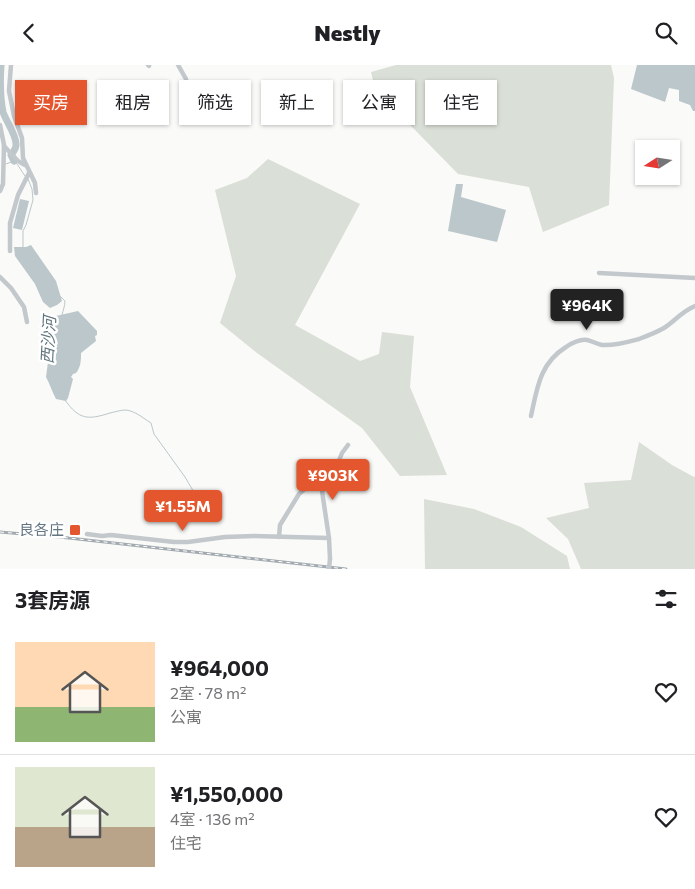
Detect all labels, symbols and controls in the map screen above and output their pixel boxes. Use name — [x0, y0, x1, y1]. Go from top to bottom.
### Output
icon: back — [15, 19, 43, 47]
text: Nestly — [314, 19, 381, 46]
icon: search — [652, 19, 680, 47]
chip: 买房 — [15, 80, 87, 125]
chip: 租房 — [97, 80, 169, 125]
chip: 筛选 — [179, 80, 251, 125]
chip: 新上 — [261, 80, 333, 125]
chip: 公寓 — [343, 80, 415, 125]
chip: 住宅 — [425, 80, 497, 125]
north arrow — [635, 140, 680, 185]
map controls — [635, 140, 680, 185]
pin: ¥964K — [552, 289, 622, 331]
text: ¥964K — [562, 295, 612, 314]
water label: 西沙河 — [37, 313, 58, 364]
pin: ¥903K — [298, 459, 368, 501]
text: ¥903K — [307, 465, 359, 484]
pin: ¥1.55M — [142, 489, 224, 532]
text: ¥1.55M — [155, 496, 211, 515]
place label: 良各庄 — [19, 520, 64, 538]
marker: 良各庄 — [68, 523, 82, 537]
icon: filters — [652, 585, 680, 613]
text: 3套房源 — [15, 587, 90, 612]
text: ¥964,000 — [170, 655, 269, 680]
icon: home — [55, 662, 115, 722]
icon: heart — [652, 678, 680, 706]
text: 2室 · 78 m² — [170, 683, 246, 702]
text: 公寓 — [170, 707, 202, 726]
text: ¥1,550,000 — [170, 781, 283, 806]
icon: home — [55, 787, 115, 847]
icon: heart — [652, 803, 680, 831]
text: 4室 · 136 m² — [170, 809, 255, 828]
text: 住宅 — [170, 833, 202, 852]

